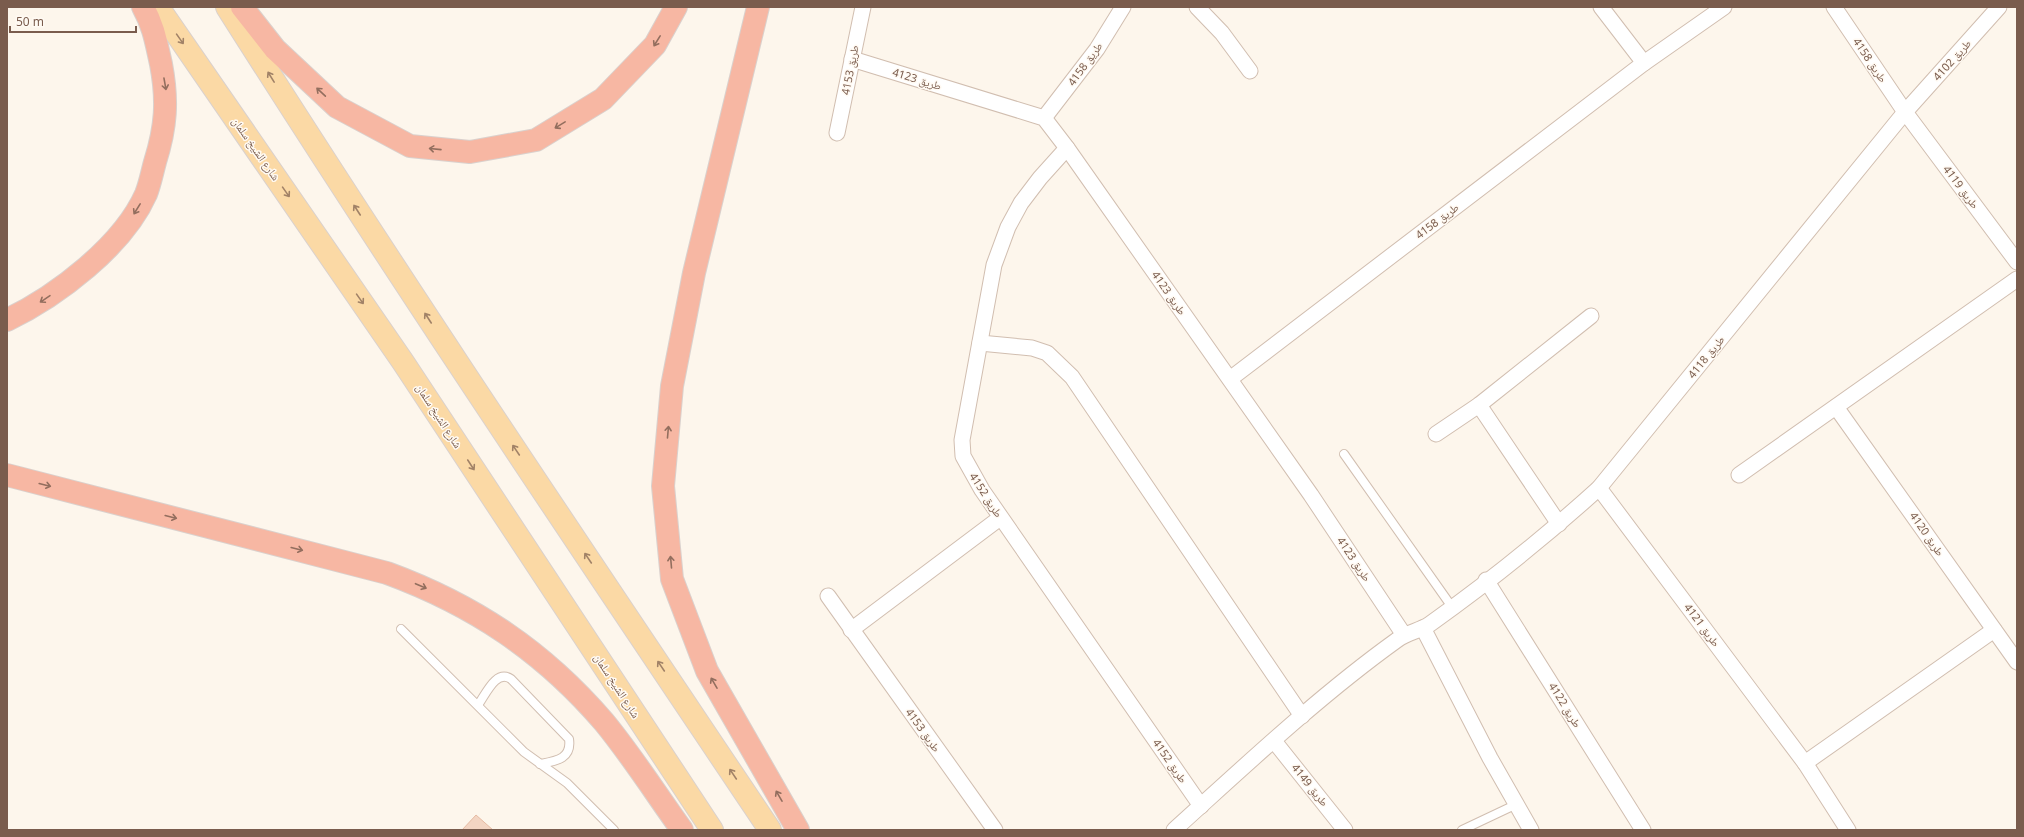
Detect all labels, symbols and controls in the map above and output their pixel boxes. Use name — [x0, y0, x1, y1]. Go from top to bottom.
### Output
scale bar — [10, 8, 136, 34]
text: 50 m — [16, 13, 44, 30]
one-way arrow — [176, 33, 184, 44]
one-way arrow — [653, 35, 661, 46]
street label: طريق 4158 — [1850, 35, 1891, 85]
street label: طريق 4102 — [1929, 36, 1974, 83]
street label: طريق 4158 — [1064, 39, 1106, 89]
street label: طريق 4153 — [837, 44, 862, 96]
street label: طريق 4123 — [891, 64, 944, 93]
one-way arrow — [267, 72, 275, 83]
one-way arrow — [161, 77, 169, 90]
one-way arrow — [316, 87, 326, 97]
street label: شارع الشيخ سلمان — [229, 114, 284, 183]
one-way arrow — [554, 122, 566, 130]
one-way arrow — [429, 145, 442, 152]
street label: طريق 4119 — [1940, 162, 1983, 211]
one-way arrow — [282, 186, 290, 197]
street label: طريق 4158 — [1412, 199, 1461, 242]
one-way arrow — [133, 203, 141, 214]
one-way arrow — [352, 204, 360, 216]
street label: طريق 4123 — [1149, 268, 1190, 318]
one-way arrow — [356, 293, 364, 304]
one-way arrow — [39, 295, 50, 303]
one-way arrow — [424, 313, 432, 324]
street label: طريق 4118 — [1684, 332, 1727, 381]
street label: شارع الشيخ سلمان — [413, 381, 466, 451]
one-way arrow — [664, 426, 671, 439]
one-way arrow — [512, 445, 520, 456]
one-way arrow — [467, 459, 475, 470]
street label: طريق 4152 — [966, 469, 1006, 520]
one-way arrow — [38, 482, 51, 489]
street label: طريق 4120 — [1907, 509, 1948, 559]
one-way arrow — [164, 514, 177, 521]
street label: طريق 4123 — [1334, 534, 1375, 584]
one-way arrow — [290, 546, 303, 553]
one-way arrow — [584, 552, 592, 564]
one-way arrow — [667, 556, 674, 569]
one-way arrow — [415, 583, 427, 590]
street label: طريق 4121 — [1681, 600, 1724, 649]
street label: شارع الشيخ سلمان — [591, 651, 644, 721]
one-way arrow — [657, 661, 665, 672]
one-way arrow — [710, 677, 718, 689]
street label: طريق 4122 — [1546, 679, 1585, 730]
street label: طريق 4153 — [902, 705, 944, 755]
street label: طريق 4152 — [1150, 736, 1191, 786]
street label: طريق 4149 — [1289, 760, 1332, 809]
one-way arrow — [729, 769, 737, 780]
one-way arrow — [774, 790, 782, 802]

